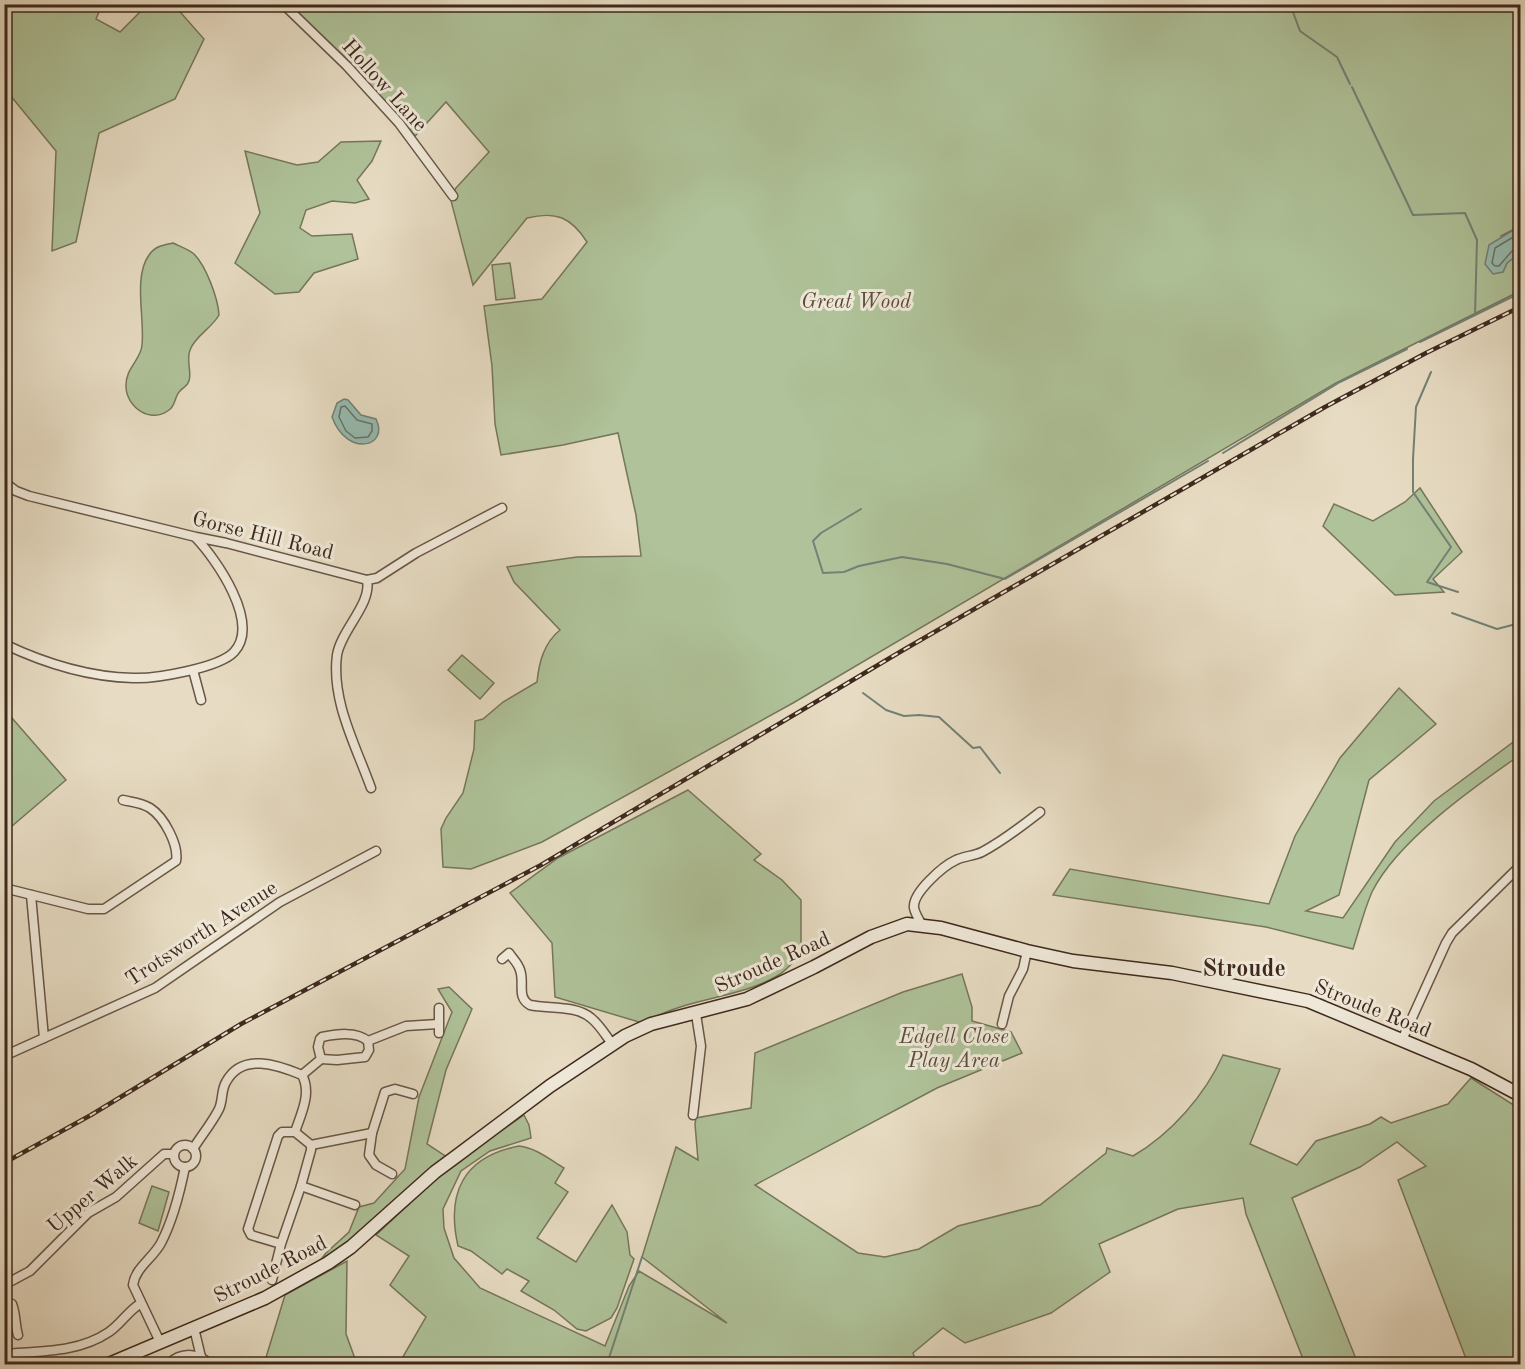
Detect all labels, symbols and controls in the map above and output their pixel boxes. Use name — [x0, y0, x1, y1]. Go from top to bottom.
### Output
street label: Hollow Lane — [337, 36, 431, 136]
park label: Great Wood — [801, 292, 912, 313]
street label: Gorse Hill Road — [190, 509, 336, 564]
street label: Trotsworth Avenue — [122, 877, 281, 991]
street label: Stroude Road — [712, 929, 834, 998]
district label: Stroude — [1202, 958, 1286, 982]
street label: Stroude Road — [1311, 976, 1434, 1042]
park label: Edgell Close Play Area — [898, 1027, 1009, 1072]
street label: Upper Walk — [44, 1151, 142, 1238]
street label: Stroude Road — [211, 1233, 331, 1308]

